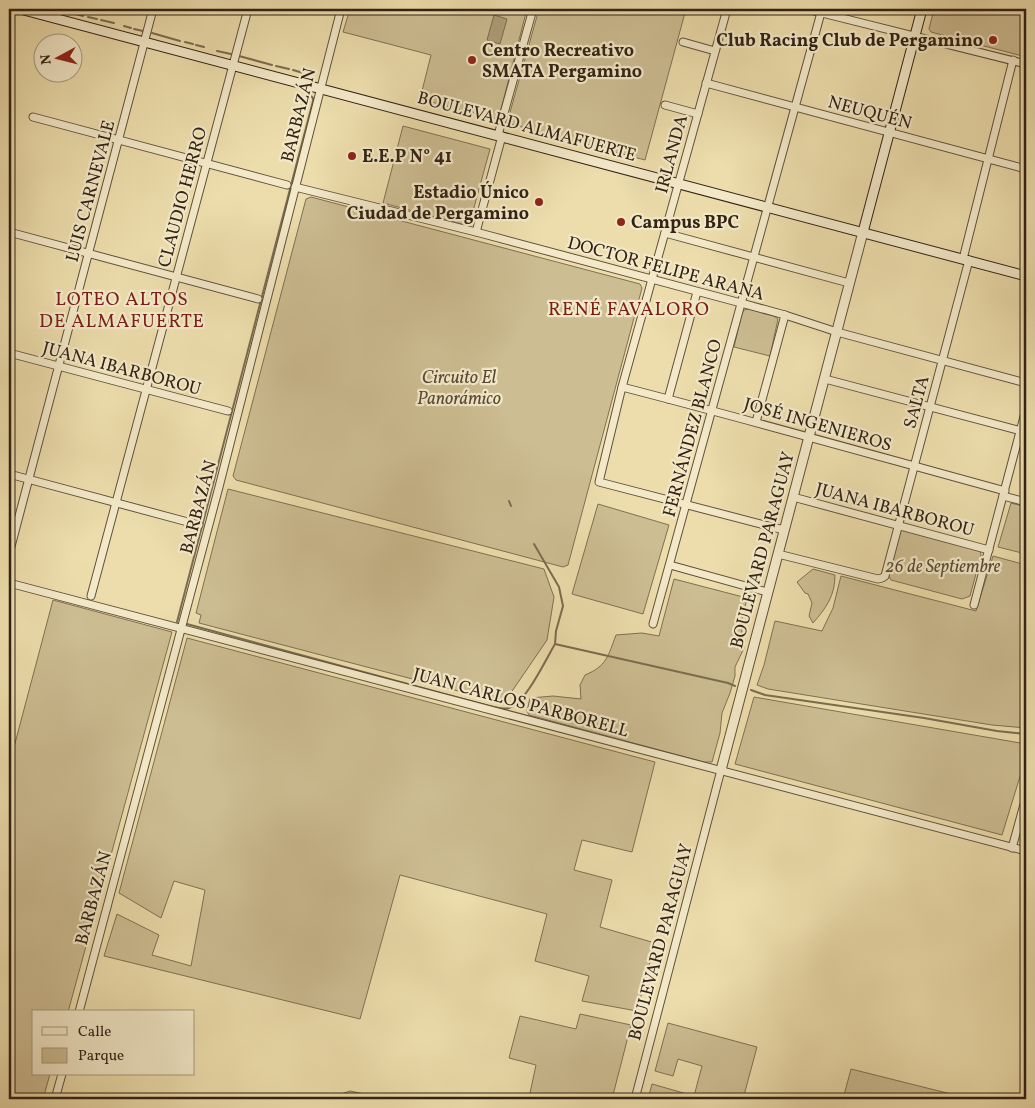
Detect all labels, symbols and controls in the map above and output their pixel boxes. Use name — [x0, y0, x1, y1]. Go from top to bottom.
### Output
place label: Club Racing Club de Pergamino — [716, 29, 983, 54]
north arrow — [32, 32, 82, 82]
marker: Club Racing Club de Pergamino — [987, 34, 999, 46]
place label: Centro Recreativo SMATA Pergamino — [482, 39, 642, 85]
text: N — [37, 53, 57, 66]
marker: Centro Recreativo SMATA Pergamino — [466, 54, 478, 66]
street label: BARBAZÁN — [276, 66, 323, 165]
street label: BOULEVARD ALMAFUERTE — [414, 86, 639, 169]
street label: NEUQUÉN — [825, 90, 914, 137]
street label: IRLANDA — [650, 112, 695, 196]
street label: LUIS CARNEVALE — [61, 118, 122, 265]
street label: CLAUDIO HERRO — [153, 124, 214, 270]
place label: E.E.P N° 41 — [362, 145, 452, 170]
marker: E.E.P N° 41 — [346, 150, 358, 162]
place label: Estadio Único Ciudad de Pergamino — [347, 181, 529, 227]
marker: Estadio Único Ciudad de Pergamino — [533, 196, 545, 208]
place label: Campus BPC — [631, 211, 739, 236]
marker: Campus BPC — [615, 216, 627, 228]
street label: DOCTOR FELIPE ARANA — [564, 231, 767, 308]
district label: LOTEO ALTOS DE ALMAFUERTE — [39, 287, 205, 335]
district label: RENÉ FAVALORO — [548, 297, 710, 323]
street label: JUANA IBARBOROU — [39, 336, 204, 403]
street label: FERNÁNDEZ BLANCO — [658, 337, 729, 520]
park label: Circuito El Panorámico — [417, 366, 501, 412]
street label: SALTA — [898, 373, 937, 432]
street label: JOSÉ INGENIEROS — [741, 392, 895, 459]
street label: BOULEVARD PARAGUAY — [725, 449, 802, 652]
street label: BARBAZÁN — [175, 458, 224, 557]
street label: JUANA IBARBOROU — [812, 477, 977, 544]
park label: 26 de Septiembre — [886, 555, 1001, 580]
street label: JUAN CARLOS PARBORELL — [410, 663, 631, 744]
street label: BOULEVARD PARAGUAY — [623, 841, 700, 1044]
street label: BARBAZÁN — [70, 849, 119, 948]
legend — [32, 1010, 195, 1076]
text: Calle — [78, 1022, 111, 1043]
text: Parque — [78, 1046, 124, 1067]

